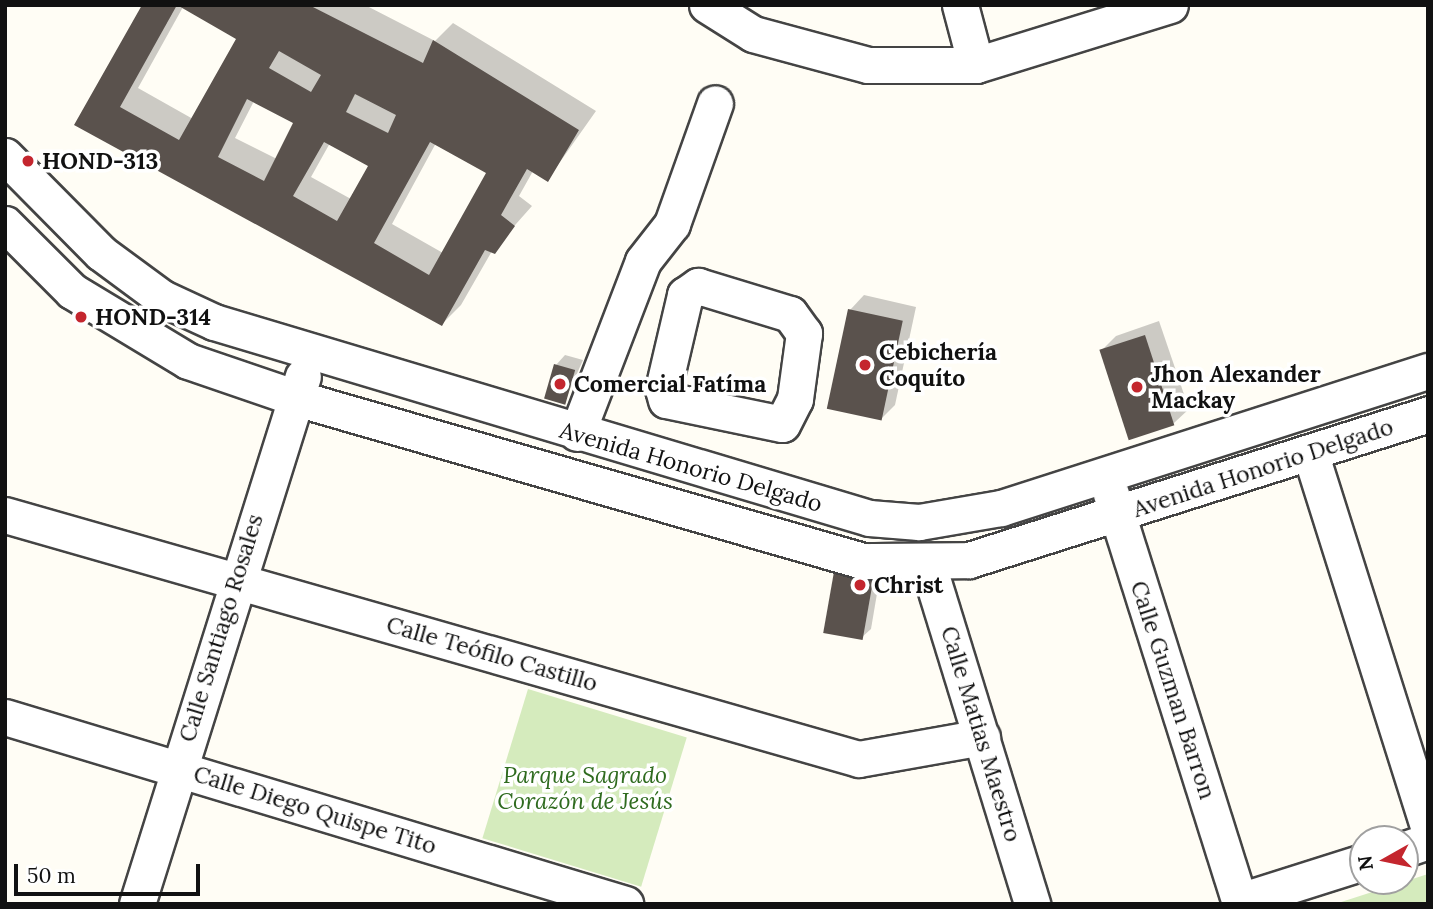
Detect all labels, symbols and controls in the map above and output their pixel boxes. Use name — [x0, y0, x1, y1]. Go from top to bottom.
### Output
place label: HOND-313 — [42, 147, 158, 175]
marker: HOND-313 — [20, 153, 36, 169]
place label: HOND-314 — [95, 303, 211, 331]
marker: HOND-314 — [73, 309, 89, 325]
place label: Cebichería Coquíto — [879, 338, 997, 392]
marker: Cebichería Coquíto — [857, 357, 873, 373]
place label: Jhon Alexander Mackay — [1151, 360, 1321, 414]
place label: Comercial Fatíma — [574, 370, 766, 398]
marker: Comercial Fatíma — [552, 376, 568, 392]
marker: Jhon Alexander Mackay — [1129, 379, 1145, 395]
street label: Avenida Honorio Delgado — [1129, 413, 1397, 523]
street label: Avenida Honorio Delgado — [557, 416, 825, 518]
street label: Calle Santiago Rosales — [173, 511, 269, 745]
place label: Christ — [874, 571, 943, 599]
marker: Christ — [852, 577, 868, 593]
street label: Calle Guzman Barron — [1125, 577, 1221, 803]
street label: Calle Teófilo Castillo — [383, 611, 601, 697]
street label: Calle Matias Maestro — [935, 623, 1027, 845]
street label: Calle Diego Quispe Tito — [190, 760, 440, 860]
park label: Parque Sagrado Corazón de Jesús — [497, 761, 673, 815]
north arrow — [1349, 825, 1419, 895]
scale bar — [18, 850, 203, 894]
text: N — [1352, 854, 1378, 872]
text: 50 m — [27, 862, 76, 889]

